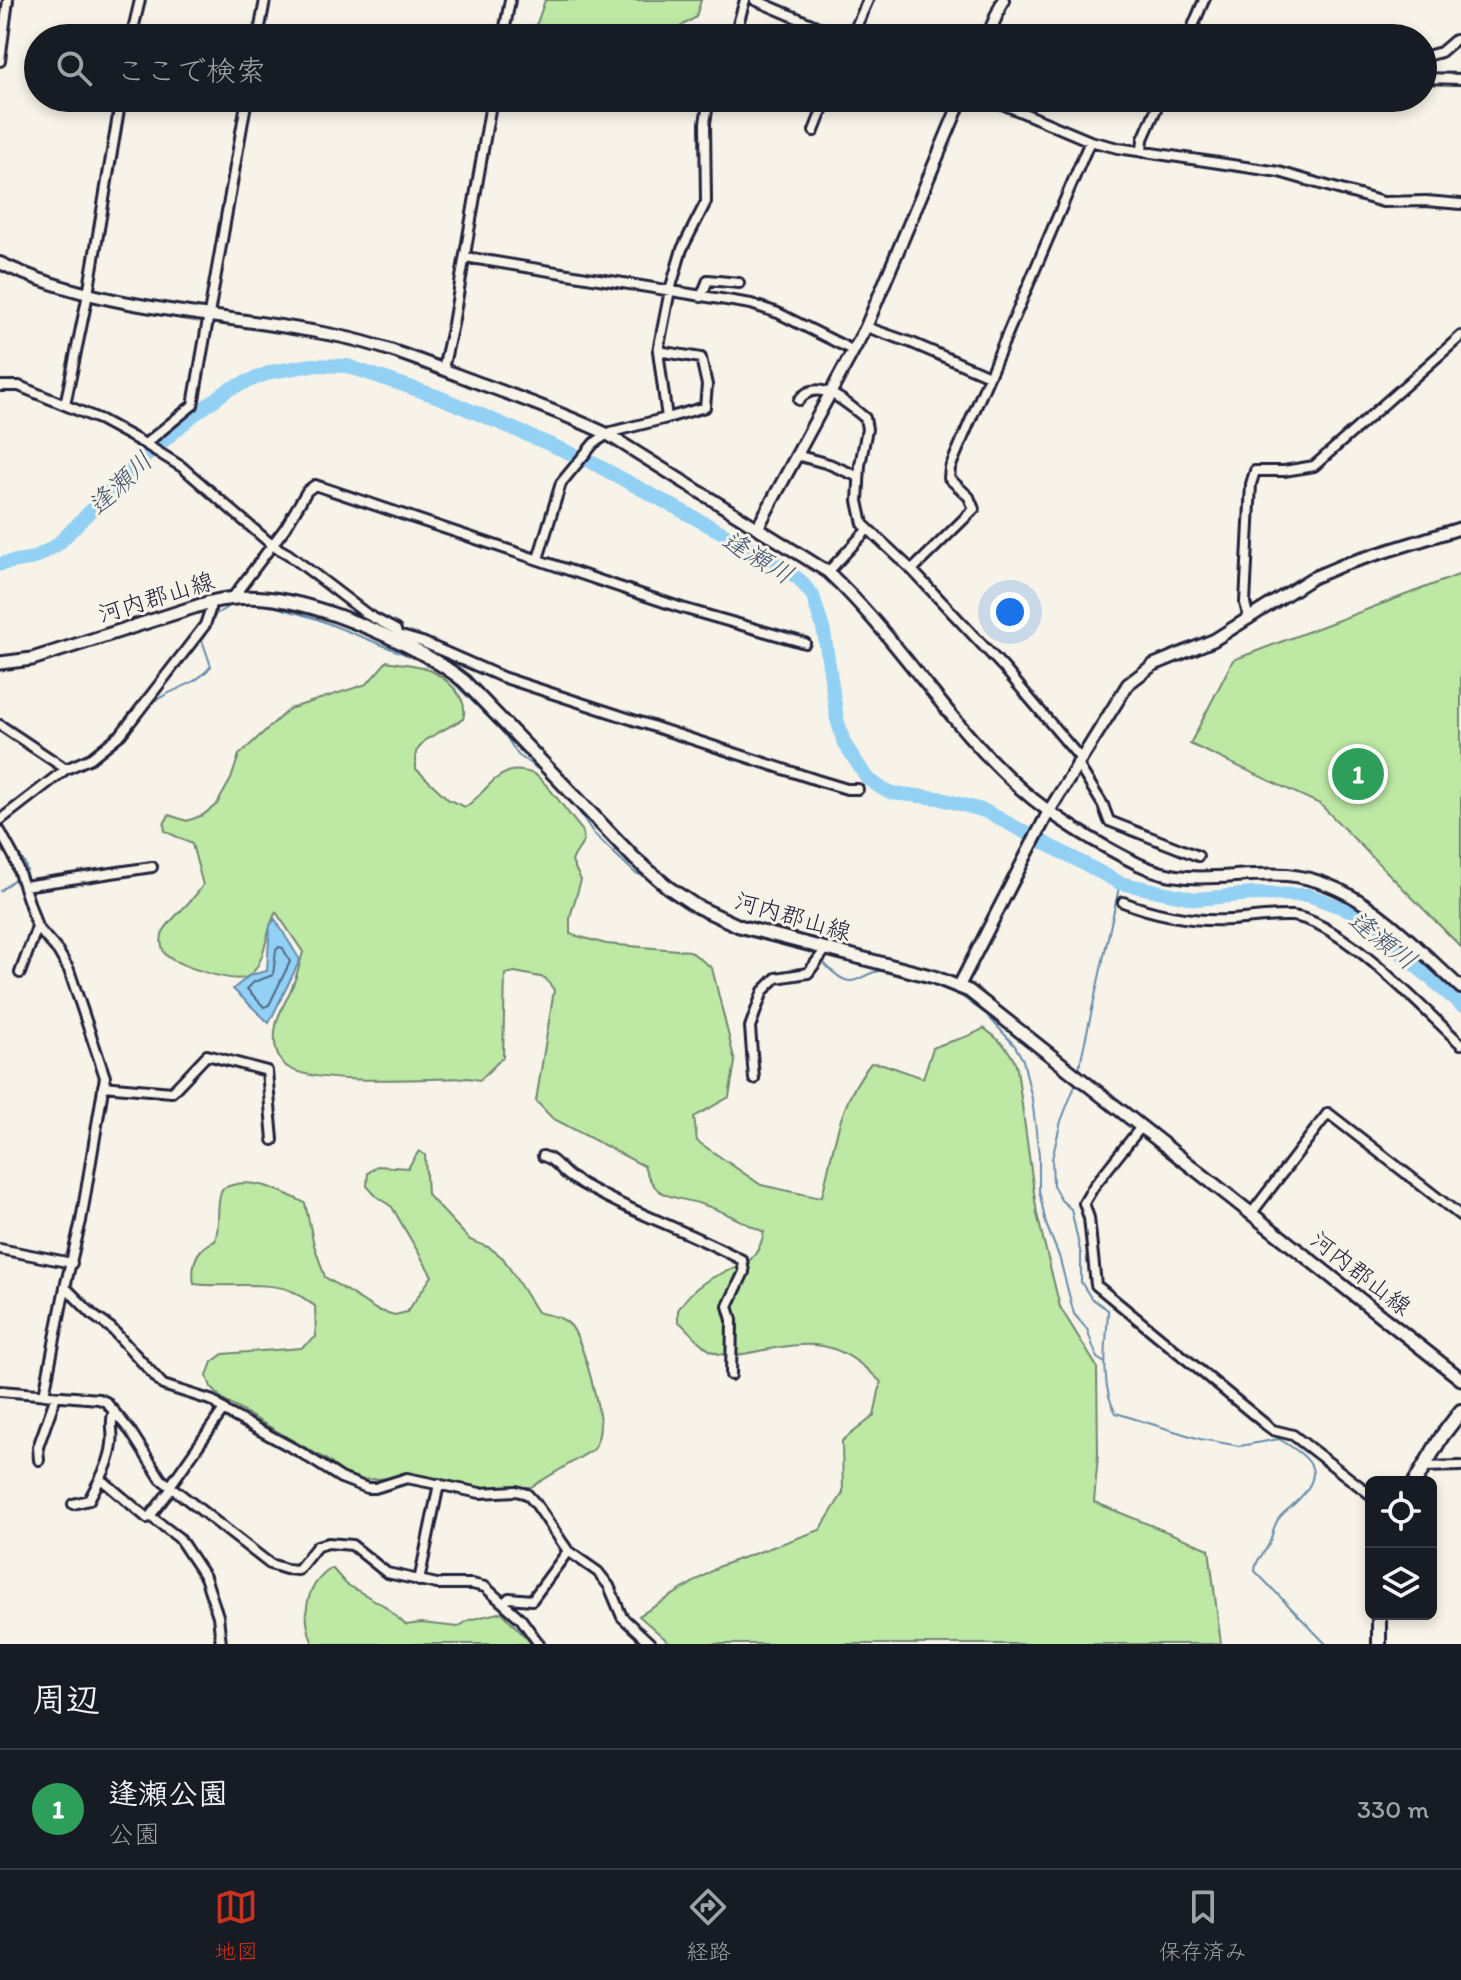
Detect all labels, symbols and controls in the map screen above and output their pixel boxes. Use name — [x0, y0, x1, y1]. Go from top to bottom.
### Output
search box — [24, 24, 1437, 112]
icon: search — [52, 46, 96, 90]
text: ここで検索 — [116, 52, 266, 89]
water label: 逢瀬川 — [81, 444, 159, 522]
water label: 逢瀬川 — [716, 523, 800, 591]
street label: 河内郡山線 — [94, 566, 218, 628]
your location — [990, 592, 1030, 632]
pin: 1 — [1332, 744, 1384, 804]
street label: 河内郡山線 — [731, 886, 855, 946]
water label: 逢瀬川 — [1342, 903, 1424, 977]
street label: 河内郡山線 — [1305, 1225, 1417, 1321]
map controls — [1365, 1476, 1437, 1620]
button: locate — [1365, 1476, 1437, 1548]
button: layers — [1365, 1548, 1437, 1620]
text: 周辺 — [32, 1679, 100, 1720]
text: 逢瀬公園 — [108, 1775, 228, 1812]
text: 1 — [52, 1793, 64, 1825]
text: 330 m — [1357, 1793, 1429, 1825]
text: 公園 — [108, 1818, 160, 1850]
tab: 地図 — [214, 1885, 258, 1965]
tab: 経路 — [686, 1885, 731, 1965]
tab: 保存済み — [1159, 1885, 1247, 1965]

